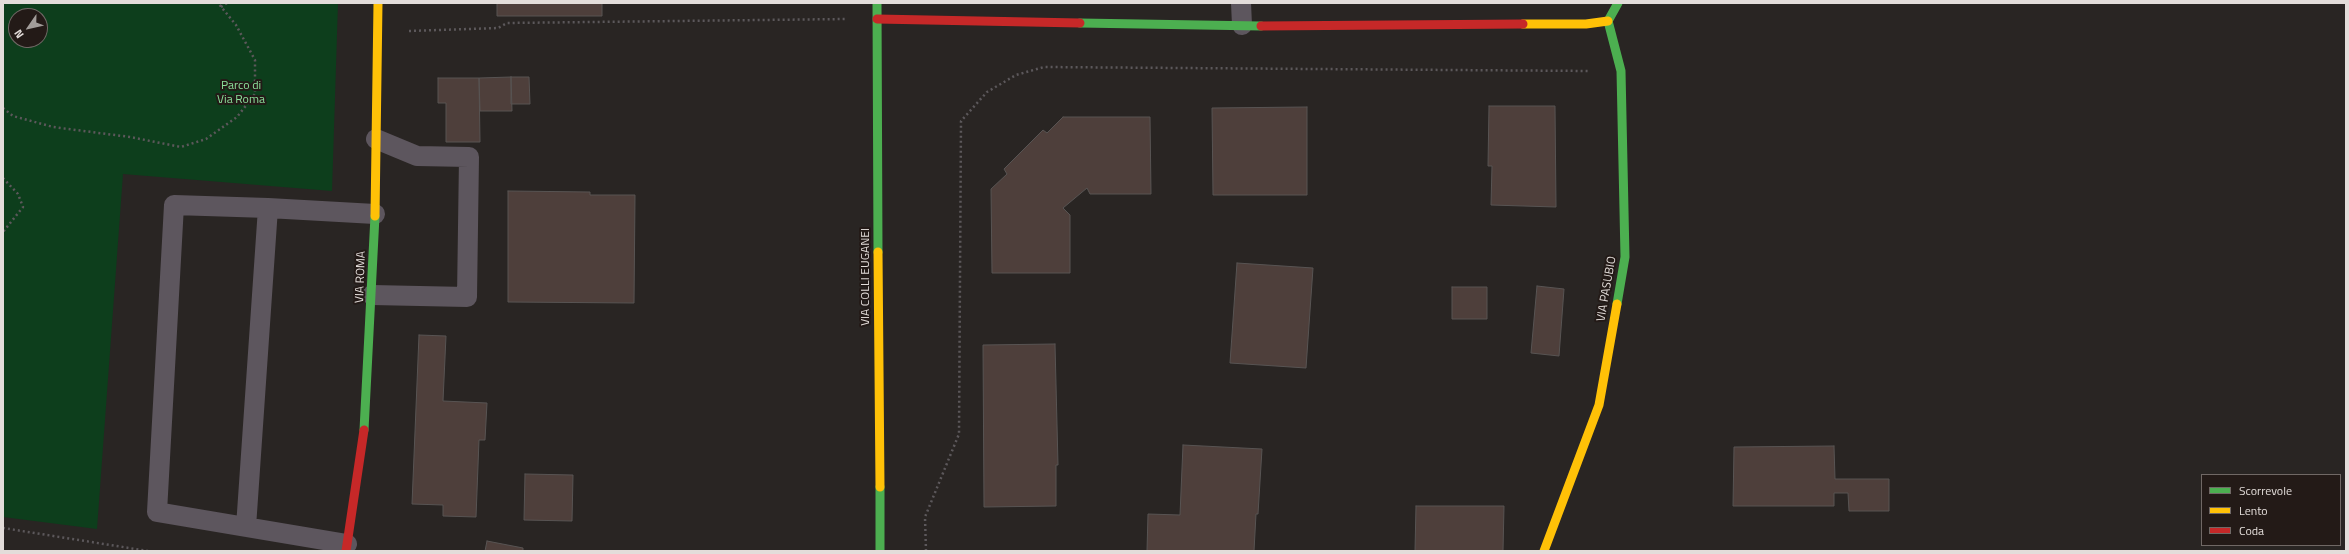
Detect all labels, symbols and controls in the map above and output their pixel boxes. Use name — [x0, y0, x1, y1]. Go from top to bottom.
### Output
north arrow — [8, 8, 48, 48]
text: N — [10, 27, 28, 42]
park label: Parco di Via Roma — [217, 79, 265, 107]
street label: VIA COLLI EUGANEI — [859, 228, 873, 326]
street label: VIA ROMA — [353, 251, 369, 303]
street label: VIA PASUBIO — [1594, 255, 1620, 323]
legend — [2201, 474, 2341, 546]
text: Scorrevole — [2239, 481, 2292, 500]
text: Lento — [2239, 501, 2268, 520]
text: Coda — [2239, 521, 2264, 540]

